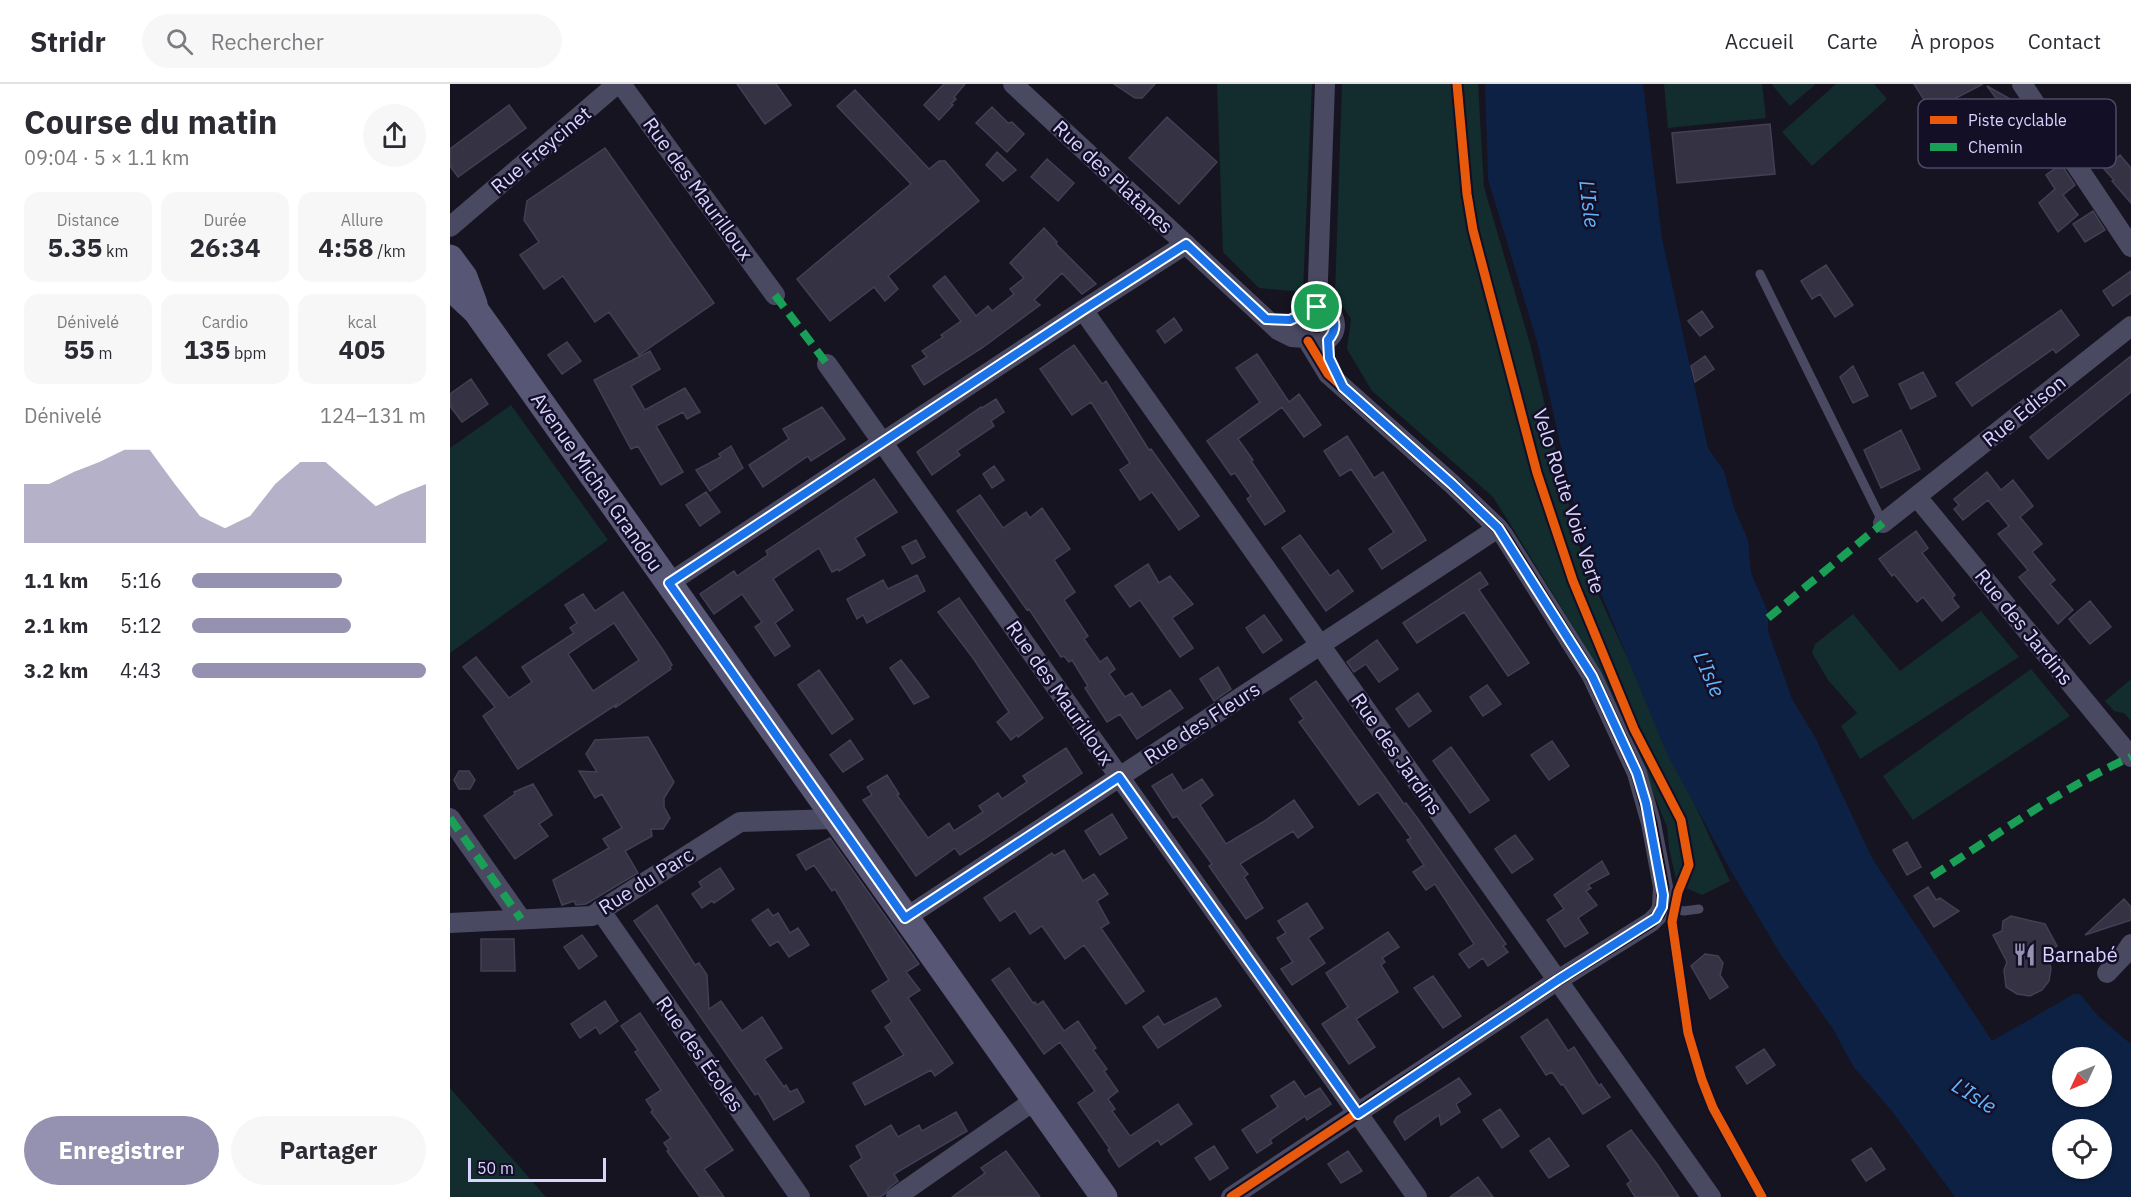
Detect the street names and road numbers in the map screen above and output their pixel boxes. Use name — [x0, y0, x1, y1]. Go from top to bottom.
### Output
street label: Rue Freycinet — [485, 100, 596, 200]
street label: Rue des Maurilloux — [637, 112, 760, 266]
street label: Rue des Platanes — [1047, 114, 1179, 239]
street label: Rue Edison — [1976, 369, 2071, 453]
street label: Avenue Michel Grandou — [525, 387, 669, 577]
street label: Velo Route Voie Verte — [1527, 405, 1612, 597]
street label: Rue des Jardins — [1969, 563, 2080, 691]
street label: Rue des Maurilloux — [1000, 615, 1121, 770]
street label: Rue des Fleurs — [1139, 675, 1265, 770]
street label: Rue des Jardins — [1345, 688, 1449, 820]
street label: Rue du Parc — [593, 841, 698, 920]
street label: Rue des Écoles — [650, 990, 750, 1117]

